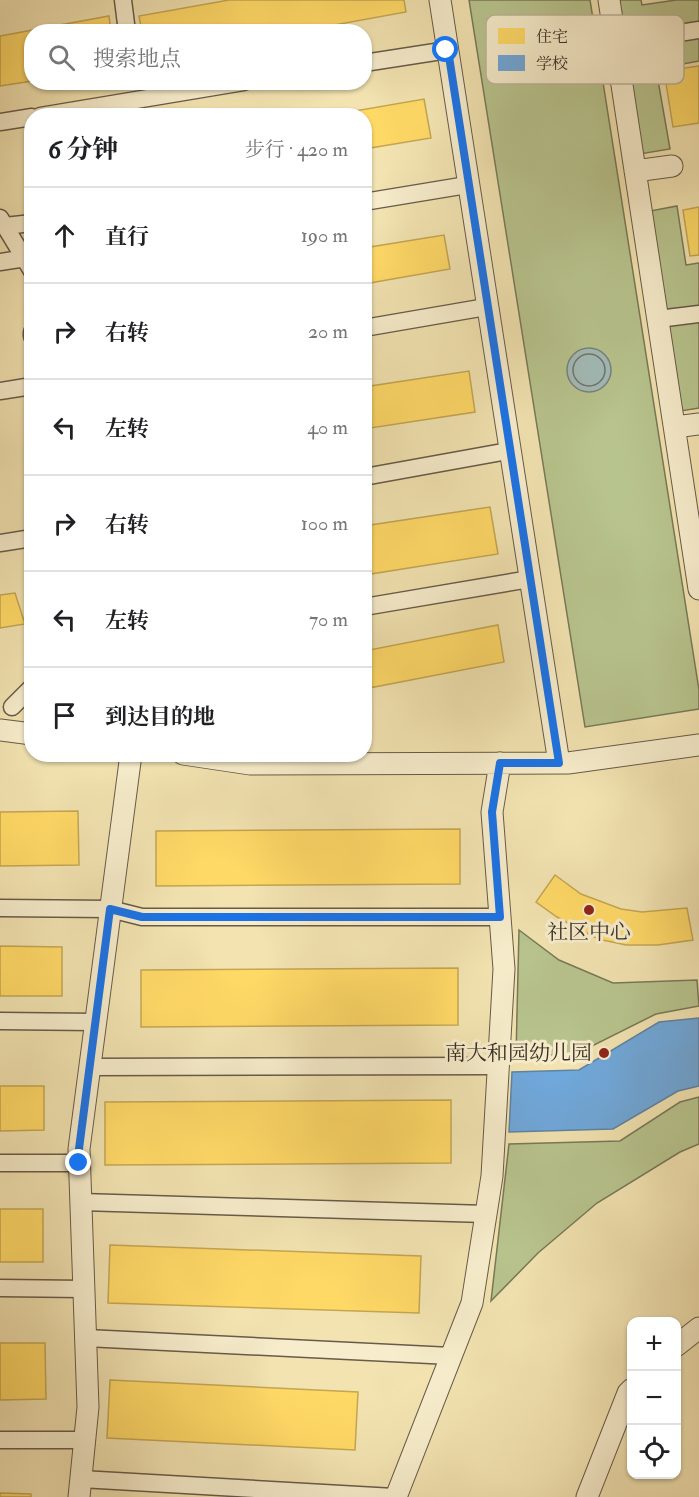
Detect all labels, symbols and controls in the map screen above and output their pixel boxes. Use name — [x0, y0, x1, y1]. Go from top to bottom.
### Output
legend — [486, 15, 684, 84]
search box — [24, 24, 372, 90]
text: 住宅 — [536, 27, 568, 47]
route start — [432, 36, 458, 62]
icon: search — [45, 41, 78, 74]
text: 搜索地点 — [93, 45, 181, 73]
text: 学校 — [536, 54, 568, 74]
text: 6 分钟 — [48, 134, 119, 166]
text: 步行 · 420 m — [245, 137, 348, 162]
icon: ahead — [48, 219, 81, 252]
text: 直行 — [105, 223, 149, 251]
text: 190 m — [301, 223, 348, 248]
icon: right — [48, 315, 81, 348]
text: 右转 — [105, 319, 149, 347]
text: 20 m — [308, 319, 348, 344]
icon: left — [48, 411, 81, 444]
text: 左转 — [105, 415, 149, 443]
text: 40 m — [307, 415, 348, 440]
icon: right — [48, 507, 81, 540]
text: 右转 — [105, 511, 149, 539]
text: 100 m — [301, 511, 348, 536]
icon: left — [48, 603, 81, 636]
text: 左转 — [105, 607, 149, 635]
text: 70 m — [309, 607, 348, 632]
icon: arrive — [48, 699, 81, 732]
text: 到达目的地 — [105, 703, 215, 731]
marker: 社区中心 — [582, 903, 596, 917]
place label: 社区中心 — [547, 919, 631, 946]
place label: 南大和园幼儿园 — [445, 1040, 592, 1067]
marker: 南大和园幼儿园 — [597, 1046, 611, 1060]
route end — [65, 1149, 91, 1175]
map controls — [627, 1317, 681, 1479]
button: + — [627, 1317, 681, 1371]
button: − — [627, 1371, 681, 1425]
button: locate — [627, 1425, 681, 1479]

